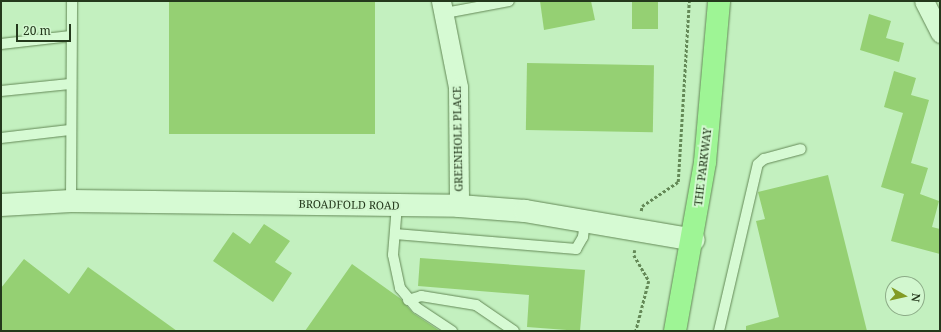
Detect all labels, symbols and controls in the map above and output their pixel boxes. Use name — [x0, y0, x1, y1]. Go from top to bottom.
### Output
scale bar — [18, 16, 73, 42]
text: 20 m — [23, 22, 51, 39]
street label: GREENHOLE PLACE — [450, 86, 466, 192]
street label: THE PARKWAY — [692, 127, 714, 207]
street label: BROADFOLD ROAD — [298, 198, 400, 212]
north arrow — [885, 276, 925, 316]
text: N — [908, 292, 924, 303]

